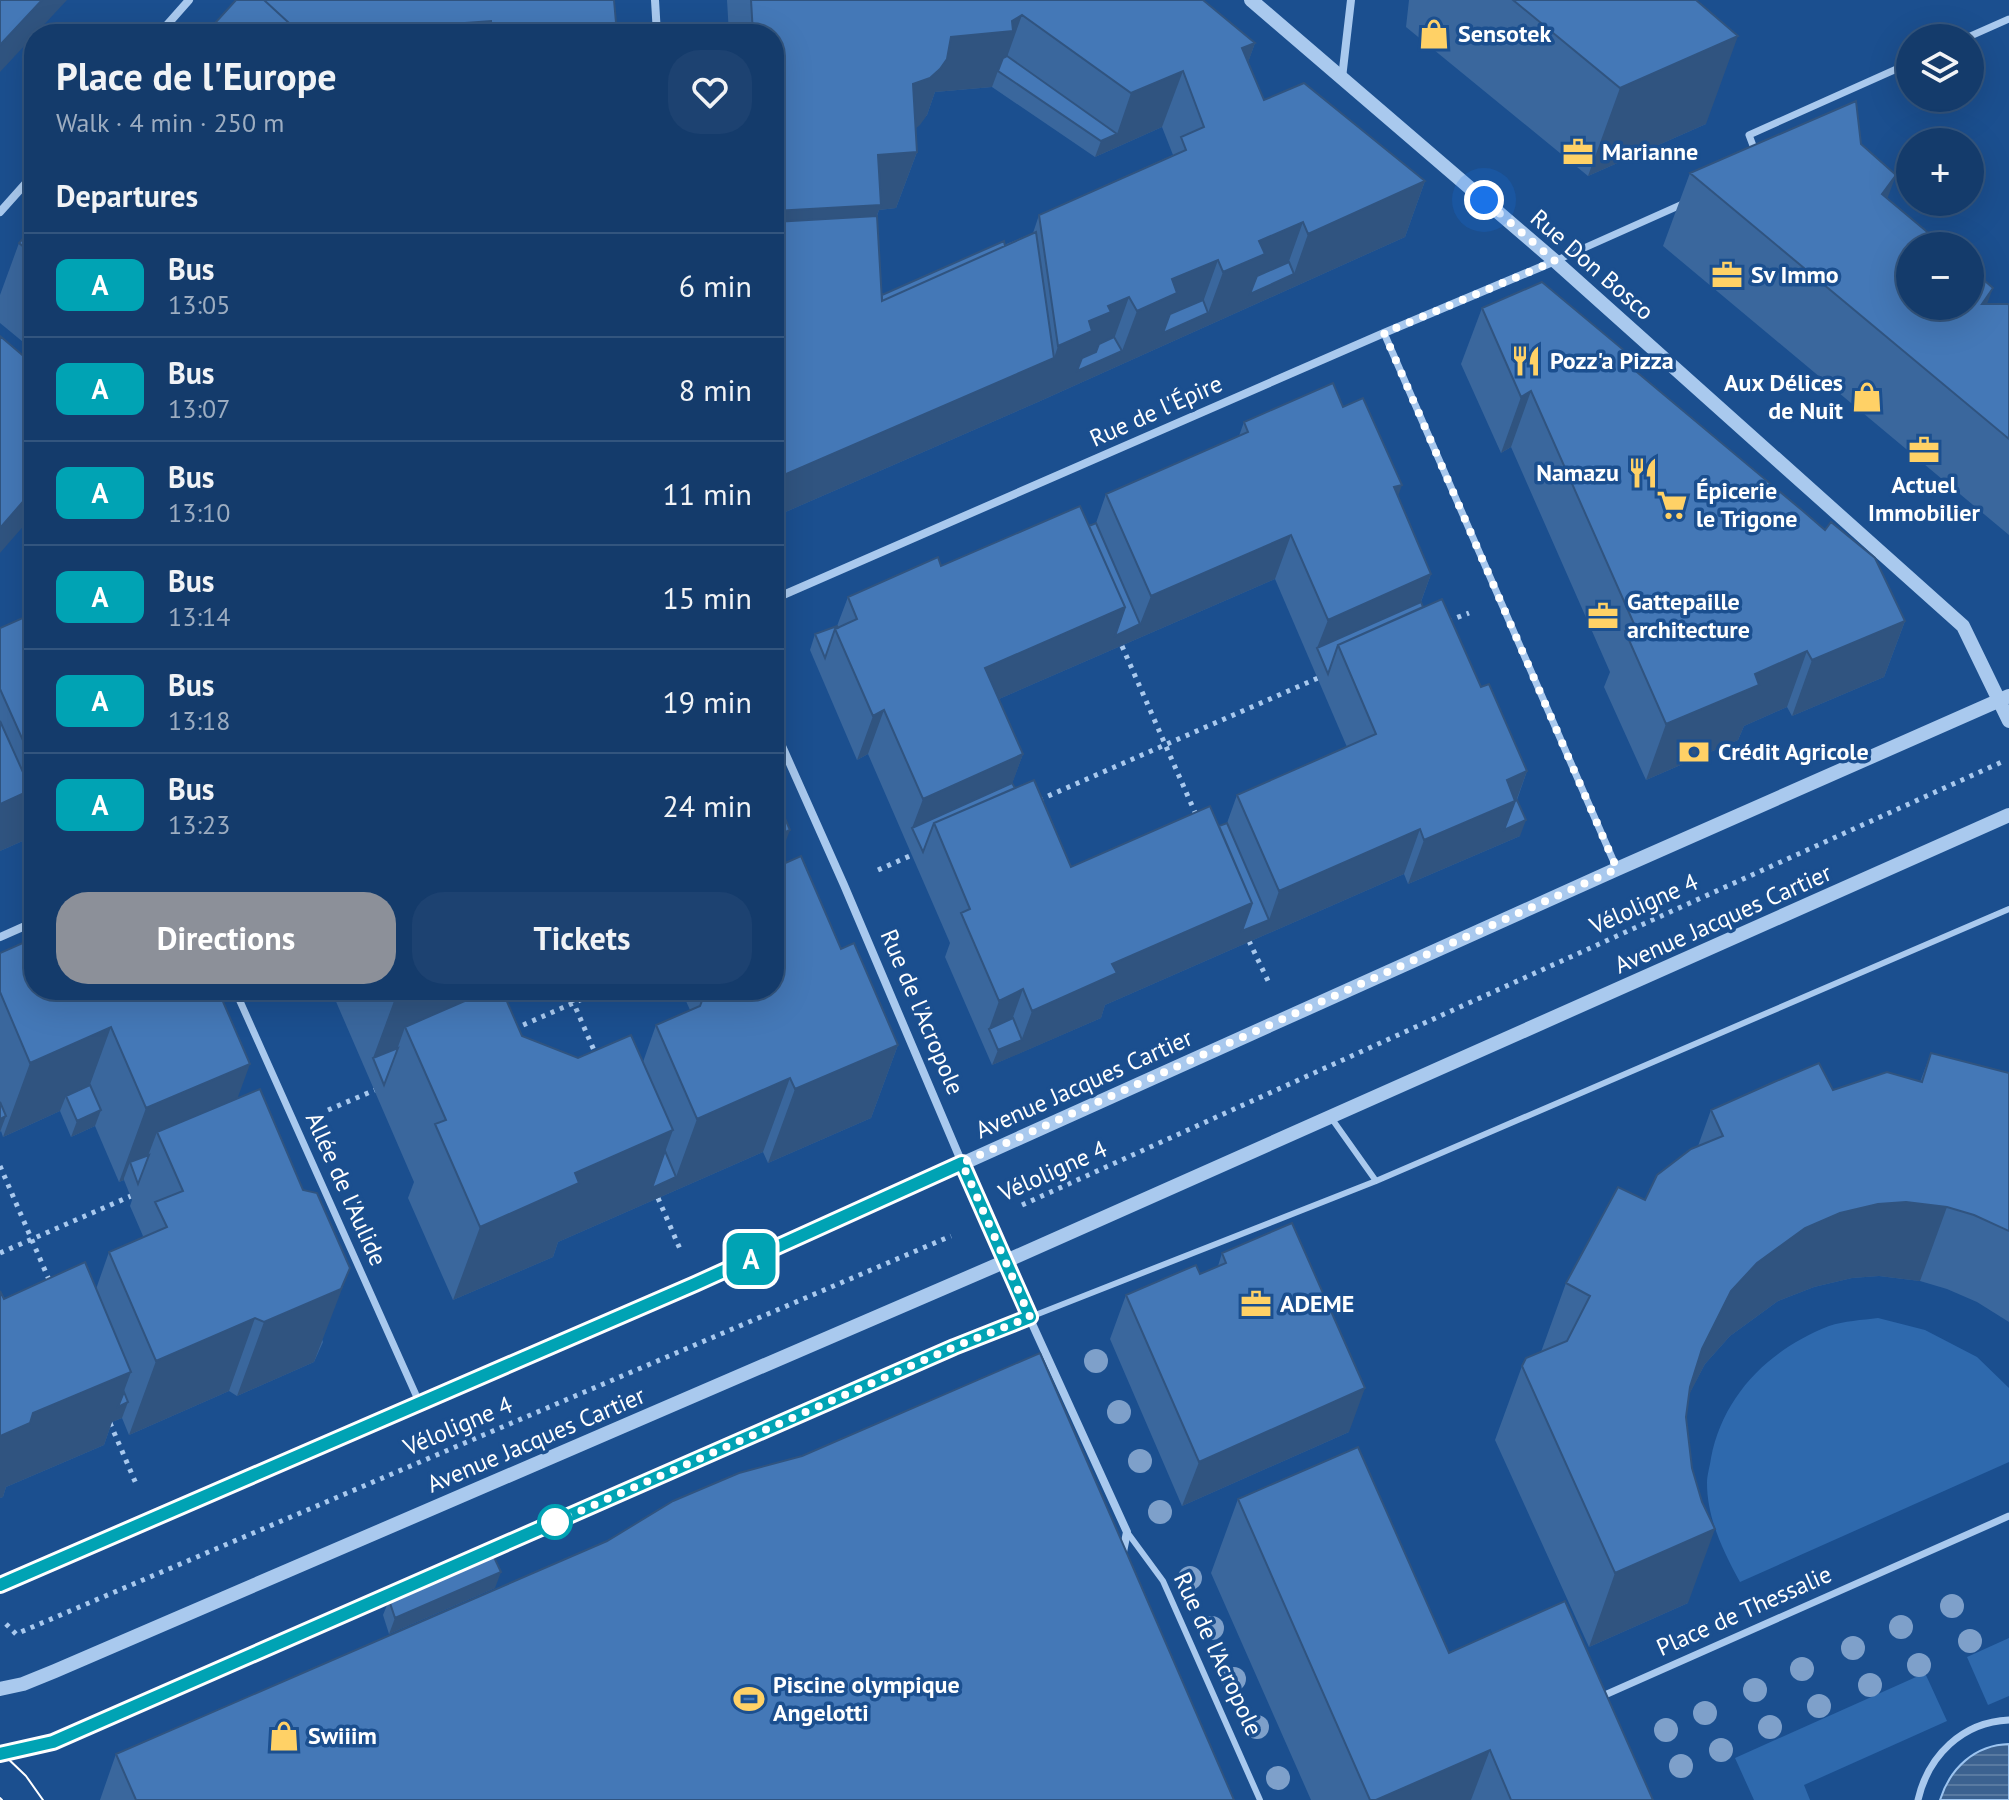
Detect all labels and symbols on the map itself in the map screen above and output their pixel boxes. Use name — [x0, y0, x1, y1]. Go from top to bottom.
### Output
shop icon: Sensotek — [1417, 17, 1451, 51]
place label: Sensotek — [1458, 18, 1551, 49]
office icon: Marianne — [1561, 135, 1595, 169]
place label: Marianne — [1602, 136, 1698, 167]
your location — [1464, 180, 1504, 220]
street label: Rue Don Bosco — [1524, 202, 1661, 327]
office icon: Sv Immo — [1710, 258, 1744, 292]
place label: Sv Immo — [1751, 259, 1839, 290]
restaurant icon: Pozz'a Pizza — [1509, 344, 1543, 378]
place label: Pozz'a Pizza — [1550, 345, 1674, 376]
place label: Aux Délices de Nuit — [1724, 367, 1844, 426]
street label: Rue de l'Épire — [1085, 368, 1227, 454]
shop icon: Aux Délices de Nuit — [1850, 380, 1884, 414]
office icon: Actuel Immobilier — [1907, 433, 1941, 467]
restaurant icon: Namazu — [1626, 456, 1660, 490]
place label: Namazu — [1536, 457, 1619, 488]
place label: Actuel Immobilier — [1868, 469, 1980, 528]
place label: Épicerie le Trigone — [1696, 475, 1797, 534]
supermarket icon: Épicerie le Trigone — [1655, 488, 1689, 522]
place label: Gattepaille architecture — [1627, 586, 1750, 645]
office icon: Gattepaille architecture — [1586, 599, 1620, 633]
bank icon: Crédit Agricole — [1677, 735, 1711, 769]
place label: Crédit Agricole — [1718, 736, 1869, 767]
street label: Avenue Jacques Cartier — [1610, 857, 1836, 980]
street label: Véloligne 4 — [1584, 866, 1703, 942]
street label: Rue de l'Acropole — [874, 924, 971, 1099]
street label: Avenue Jacques Cartier — [971, 1022, 1197, 1145]
street label: Allée de l'Aulide — [299, 1107, 394, 1270]
street label: Véloligne 4 — [993, 1133, 1112, 1209]
line badge: A — [725, 1233, 777, 1285]
office icon: ADEME — [1239, 1287, 1273, 1321]
place label: ADEME — [1280, 1288, 1354, 1319]
street label: Avenue Jacques Cartier — [422, 1380, 650, 1500]
street label: Véloligne 4 — [398, 1389, 517, 1463]
unlabelled marker — [538, 1505, 572, 1539]
street label: Place de Thessalie — [1651, 1558, 1836, 1663]
street label: Rue de l'Acropole — [1167, 1567, 1270, 1741]
place label: Piscine olympique Angelotti — [773, 1669, 960, 1728]
sports icon: Piscine olympique Angelotti — [732, 1682, 766, 1716]
shop icon: Swiiim — [267, 1719, 301, 1753]
place label: Swiiim — [308, 1720, 377, 1751]

